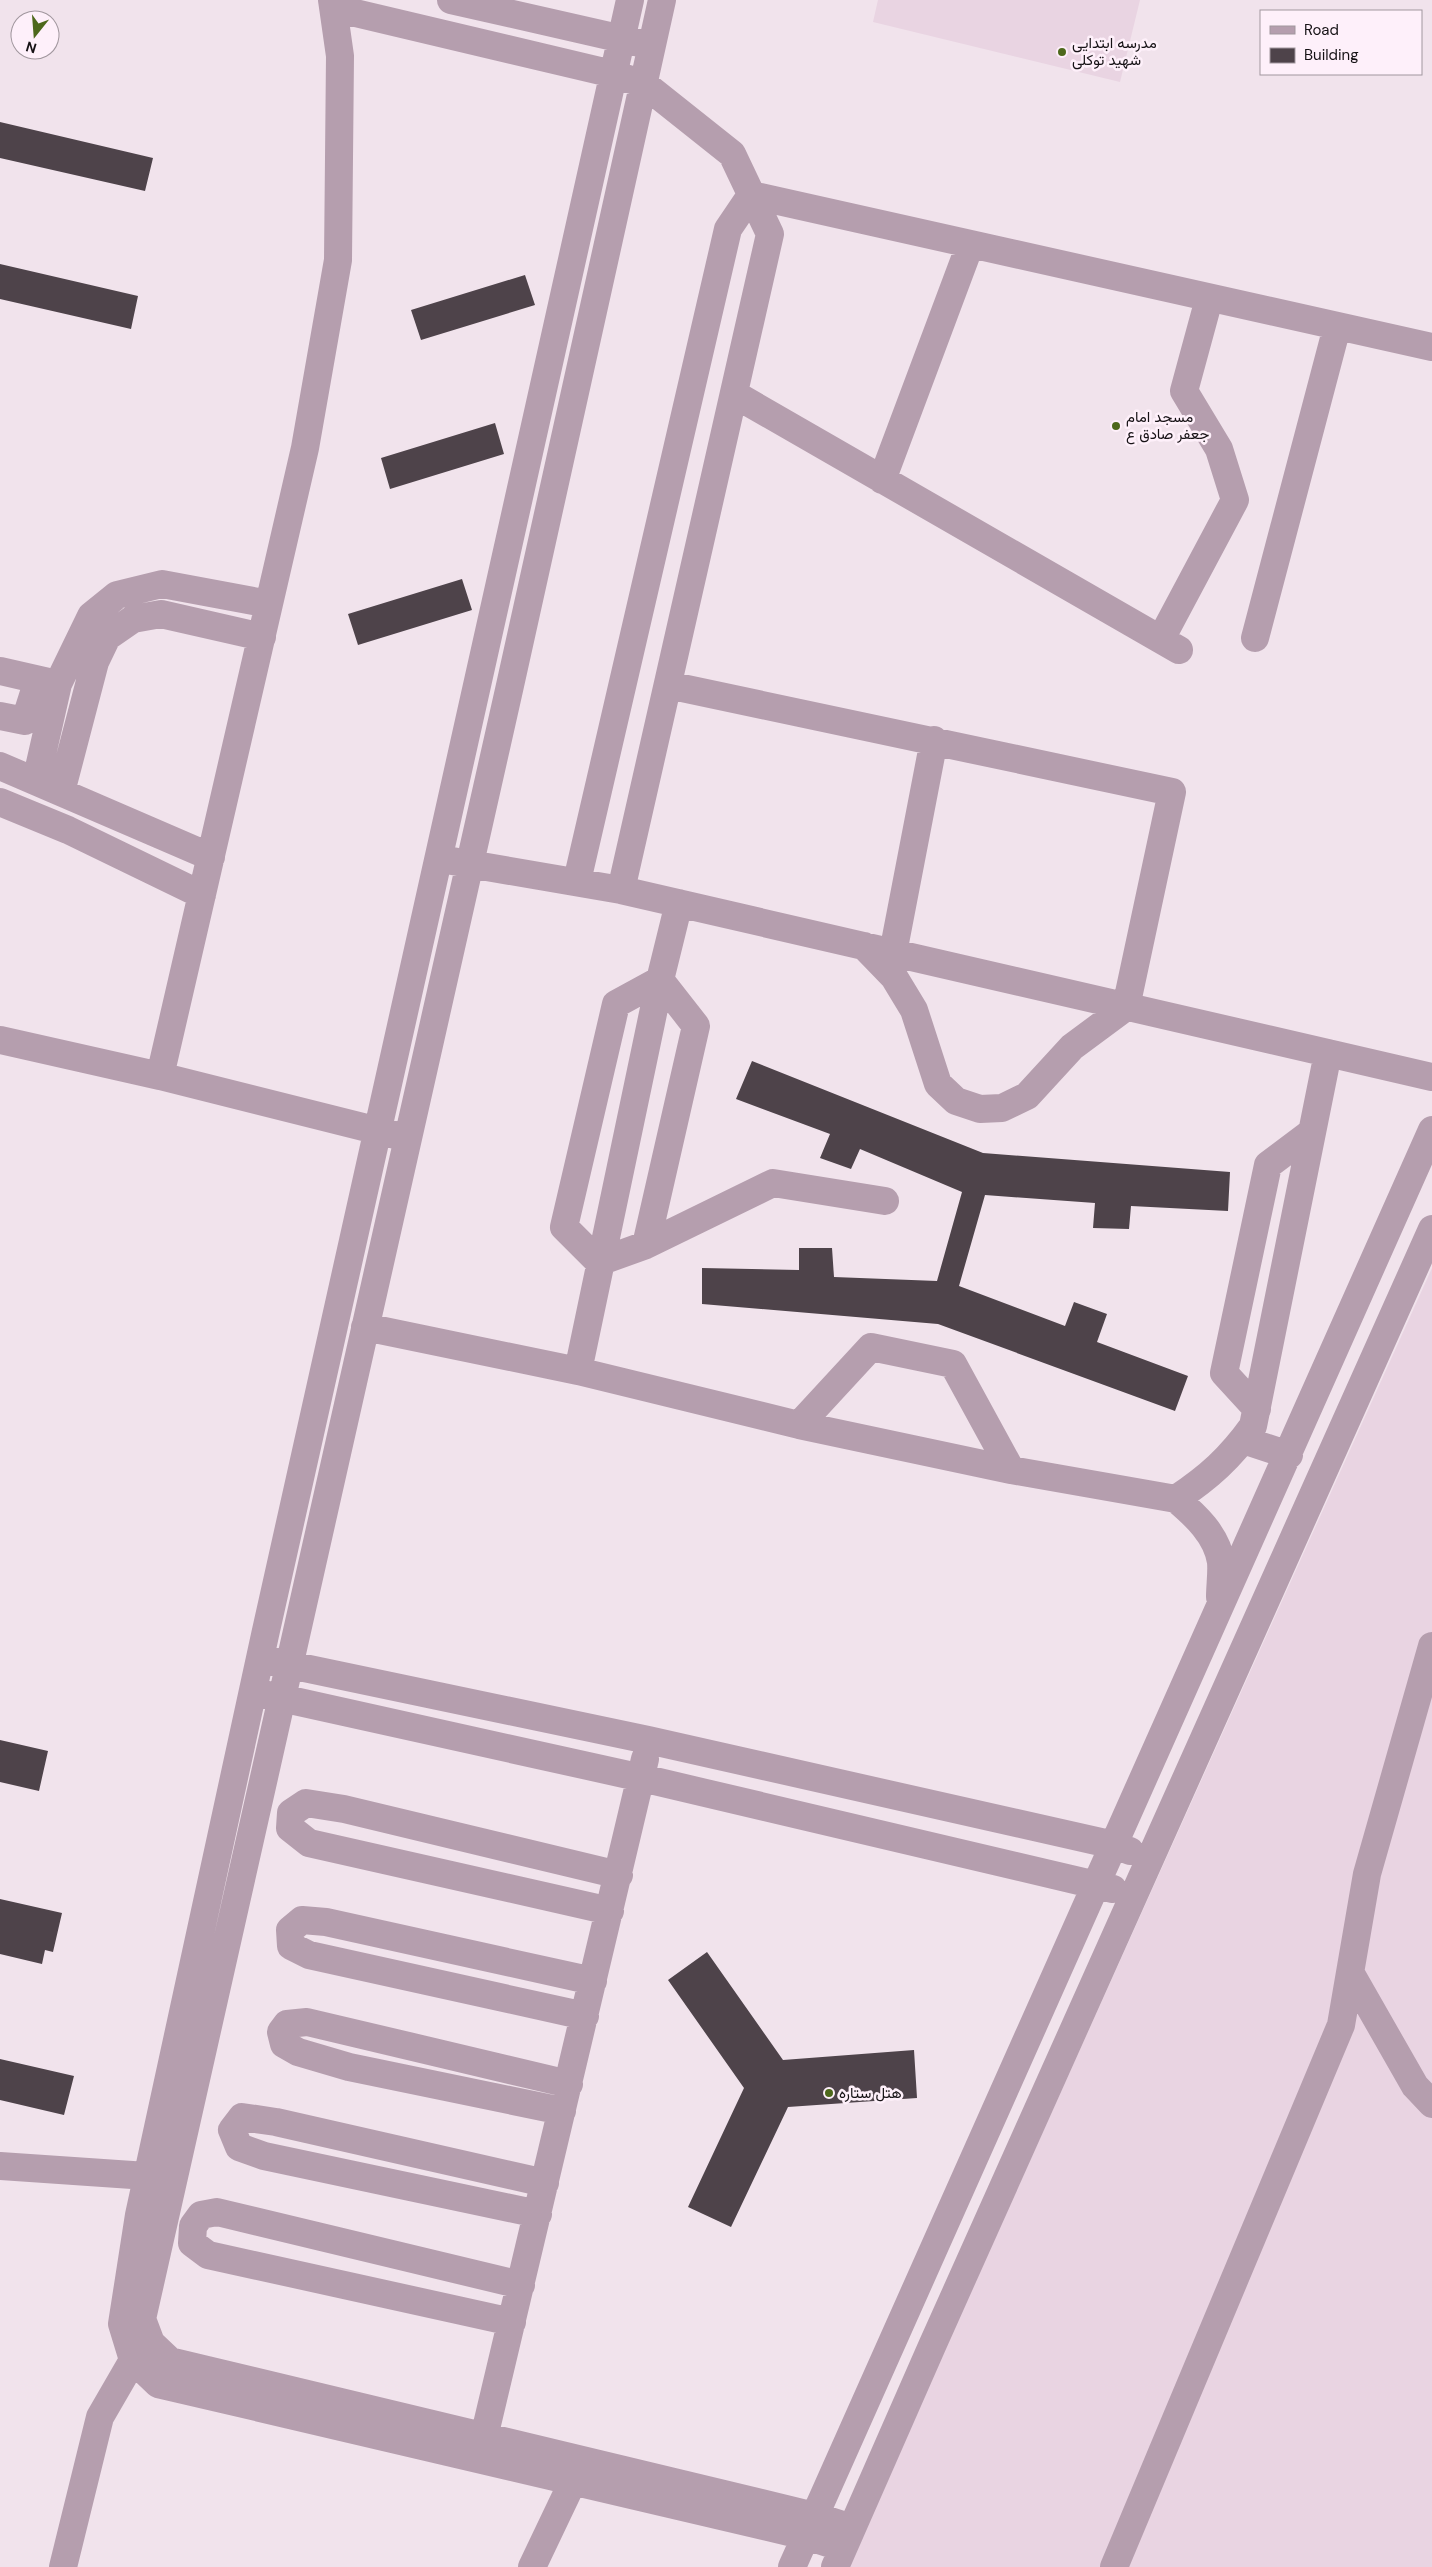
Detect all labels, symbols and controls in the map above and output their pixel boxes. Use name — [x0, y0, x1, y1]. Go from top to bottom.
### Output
north arrow — [10, 10, 60, 60]
legend — [1260, 10, 1422, 75]
text: Road — [1304, 20, 1339, 40]
place label: مدرسه ابتدایی شهید توکلی — [1072, 33, 1157, 70]
text: N — [24, 37, 39, 58]
text: Building — [1304, 45, 1359, 65]
marker: مدرسه ابتدایی شهید توکلی — [1056, 46, 1068, 58]
place label: مسجد امام جعفر صادق ع — [1126, 407, 1209, 445]
marker: مسجد امام جعفر صادق ع — [1110, 420, 1122, 432]
place label: هتل ستاره — [839, 2083, 902, 2103]
marker: هتل ستاره — [823, 2087, 835, 2099]

